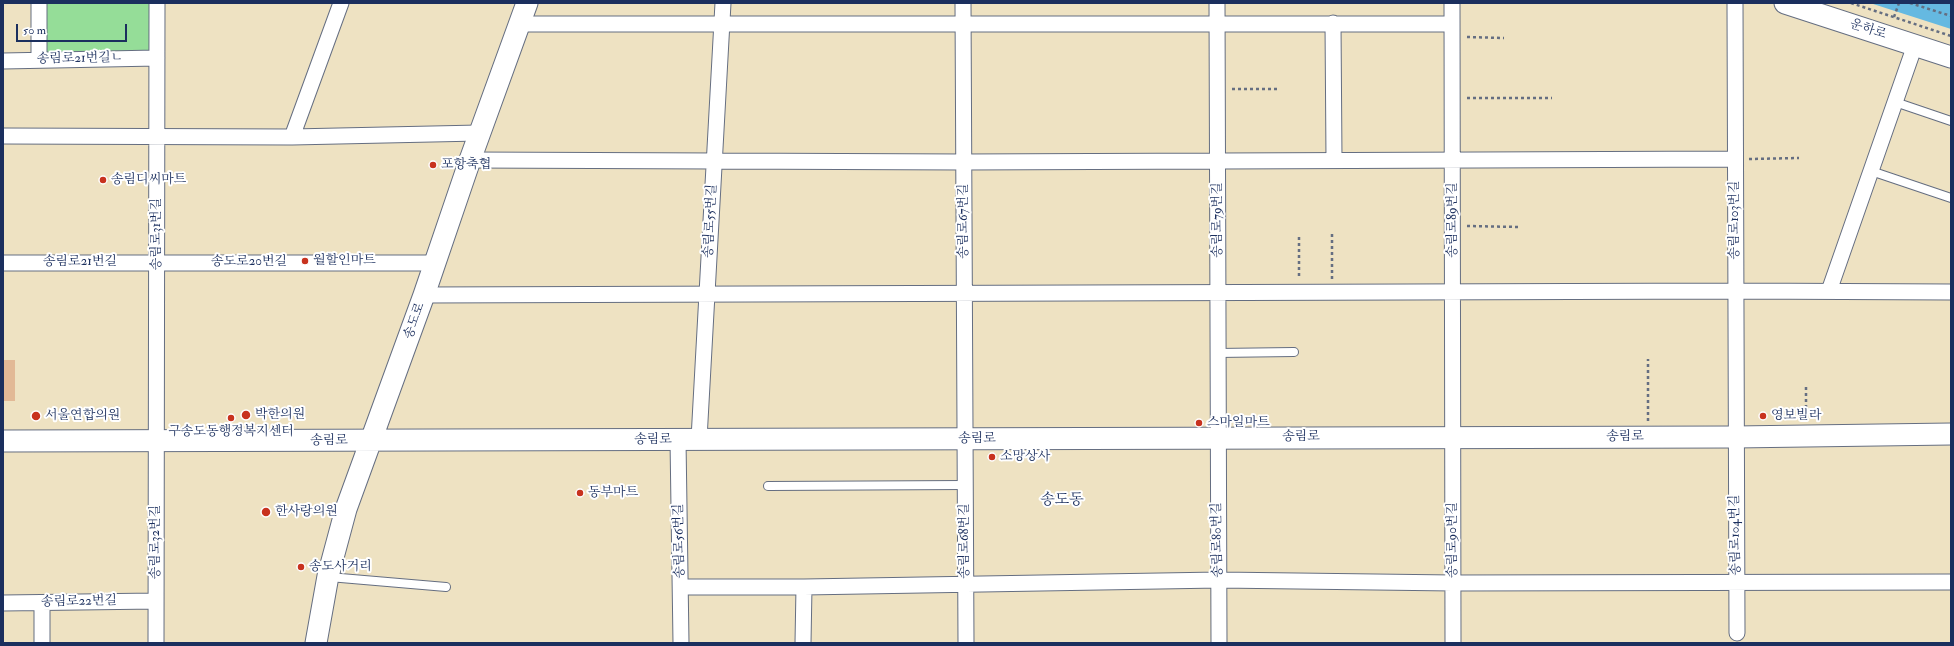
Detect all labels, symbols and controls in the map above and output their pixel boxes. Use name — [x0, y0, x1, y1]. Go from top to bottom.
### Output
scale bar — [18, 16, 129, 42]
street label: 운하로 — [1848, 17, 1888, 43]
text: 50 m — [23, 23, 46, 38]
street label: 송림로21번길ㄴ — [37, 50, 123, 68]
place label: 포항축협 — [441, 157, 491, 173]
marker: 포항축협 — [428, 160, 438, 170]
place label: 송림디씨마트 — [111, 172, 186, 188]
marker: 송림디씨마트 — [98, 175, 108, 185]
street label: 송림로103번길 — [1727, 180, 1743, 260]
street label: 송림로79번길 — [1210, 182, 1226, 258]
street label: 송림로89번길 — [1445, 182, 1461, 258]
street label: 송림로67번길 — [956, 183, 972, 259]
street label: 송림로55번길 — [701, 184, 721, 258]
street label: 송림로31번길 — [149, 198, 165, 270]
place label: 월할인마트 — [313, 253, 376, 269]
street label: 송림로21번길 — [43, 254, 117, 270]
street label: 송도로20번길 — [211, 254, 287, 270]
marker: 월할인마트 — [300, 256, 310, 266]
street label: 송도로 — [401, 301, 429, 341]
place label: 박한의원 — [255, 407, 305, 423]
place label: 서울연합의원 — [45, 408, 120, 424]
place label: 영보빌라 — [1771, 408, 1821, 424]
marker: 박한의원 — [240, 409, 252, 421]
marker: 서울연합의원 — [30, 410, 42, 422]
marker: 영보빌라 — [1758, 411, 1768, 421]
marker: 구송도동행정복지센터 — [226, 413, 236, 423]
place label: 스마일마트 — [1207, 415, 1270, 431]
marker: 스마일마트 — [1194, 418, 1204, 428]
place label: 구송도동행정복지센터 — [168, 424, 294, 440]
street label: 송림로 — [1282, 429, 1320, 445]
street label: 송림로 — [1606, 429, 1644, 445]
street label: 송림로 — [958, 431, 996, 447]
street label: 송림로 — [634, 432, 672, 448]
street label: 송림로 — [310, 433, 348, 449]
place label: 소망상사 — [1000, 449, 1050, 465]
marker: 소망상사 — [987, 452, 997, 462]
place label: 동부마트 — [588, 485, 638, 501]
marker: 동부마트 — [575, 488, 585, 498]
district label: 송도동 — [1040, 492, 1084, 510]
street label: 송림로104번길 — [1727, 494, 1745, 576]
street label: 송림로80번길 — [1210, 502, 1226, 578]
street label: 송림로90번길 — [1445, 502, 1461, 578]
street label: 송림로56번길 — [672, 503, 688, 579]
street label: 송림로68번길 — [957, 503, 973, 579]
place label: 한사랑의원 — [275, 504, 338, 520]
street label: 송림로32번길 — [148, 505, 164, 579]
marker: 한사랑의원 — [260, 506, 272, 518]
place label: 송도사거리 — [309, 559, 372, 575]
marker: 송도사거리 — [296, 562, 306, 572]
street label: 송림로22번길 — [41, 594, 117, 610]

